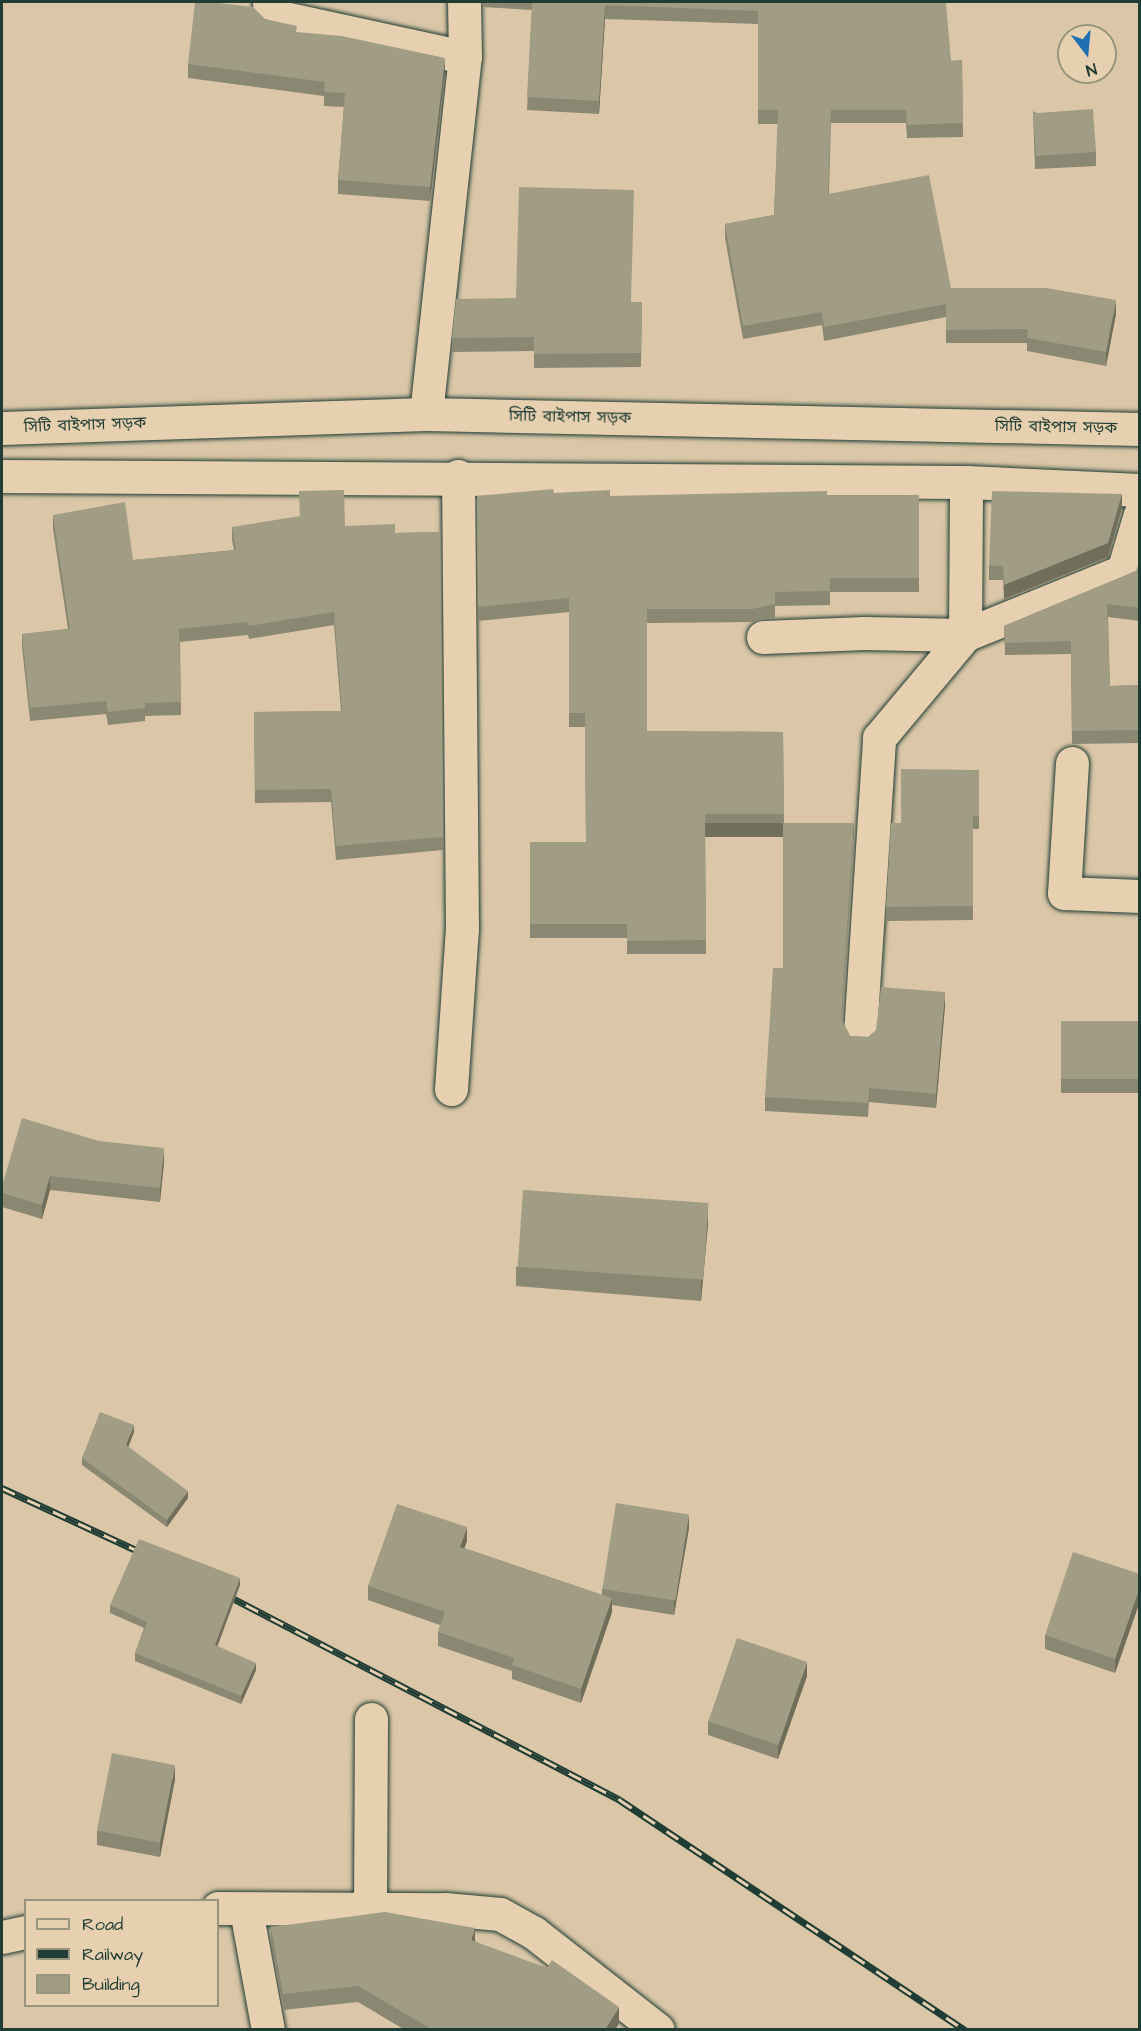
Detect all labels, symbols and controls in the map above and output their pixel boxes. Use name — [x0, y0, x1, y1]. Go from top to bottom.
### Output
north arrow — [1057, 24, 1117, 84]
text: N — [1084, 57, 1099, 81]
street label: সিটি বাইপাস সড়ক — [509, 406, 631, 428]
street label: সিটি বাইপাস সড়ক — [24, 413, 146, 437]
street label: সিটি বাইপাস সড়ক — [995, 416, 1117, 438]
legend — [24, 1899, 219, 2007]
text: Road — [82, 1912, 123, 1937]
text: Railway — [82, 1942, 143, 1967]
text: Building — [82, 1972, 140, 1997]

